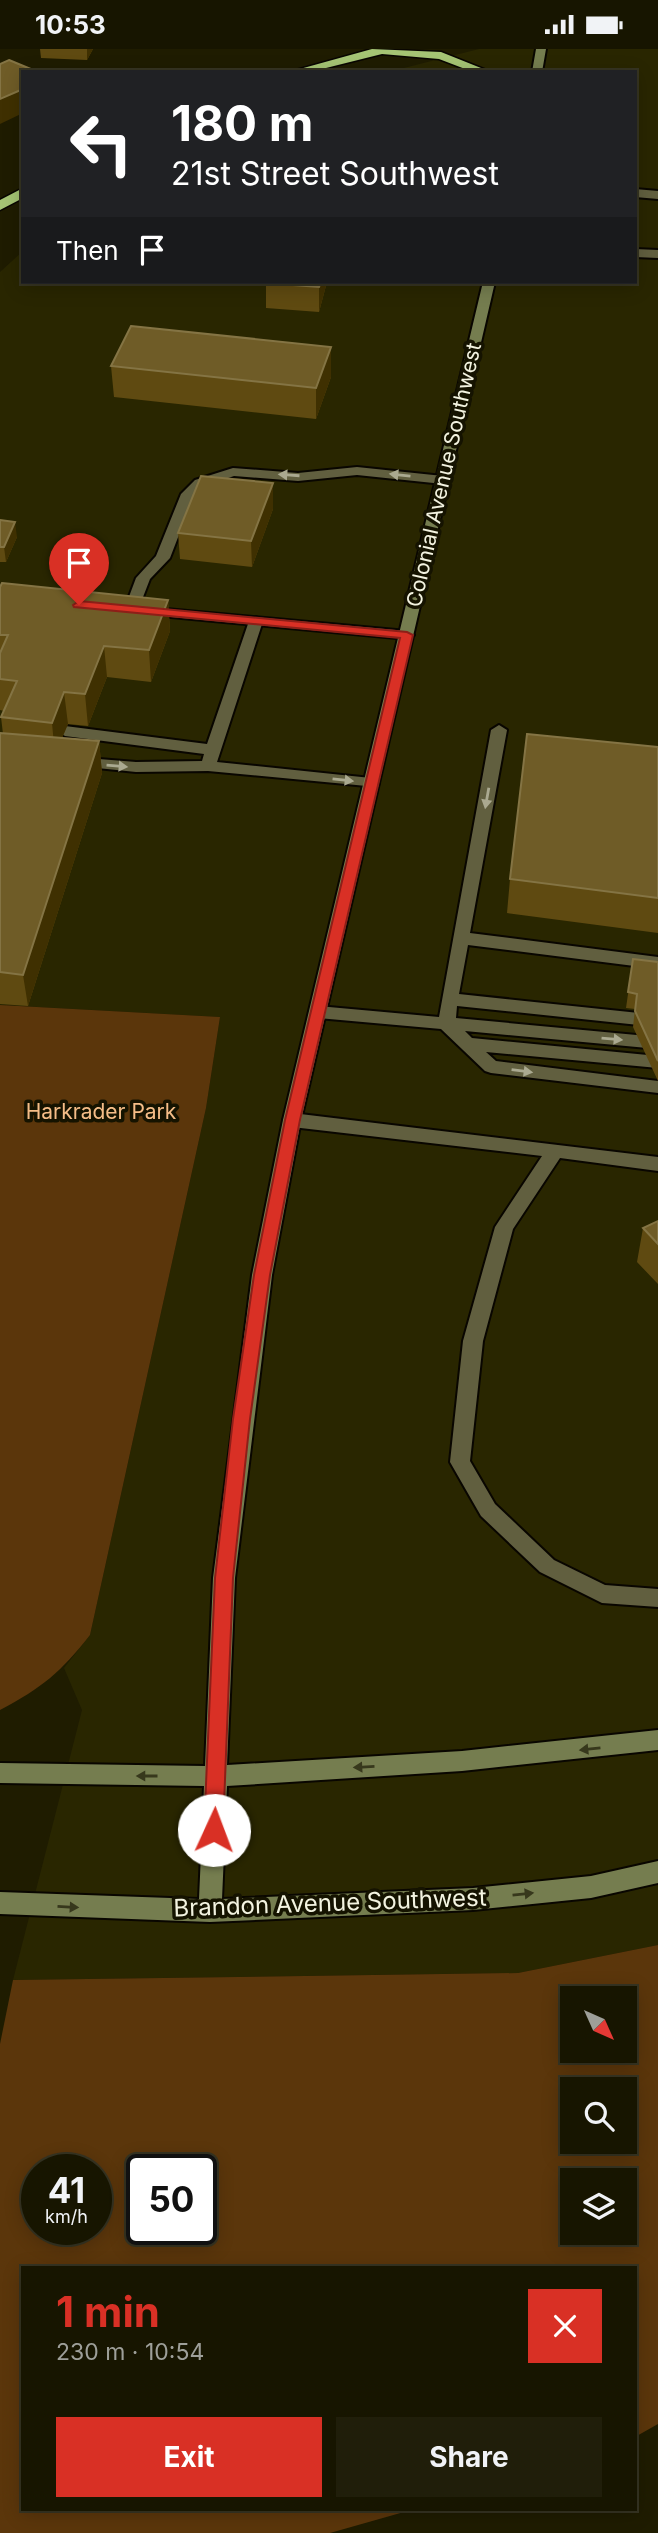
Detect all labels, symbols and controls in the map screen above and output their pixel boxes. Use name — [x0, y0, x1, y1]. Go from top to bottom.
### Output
text: 10:53 — [35, 9, 106, 40]
text: 180 m — [171, 94, 313, 153]
icon: left — [56, 98, 147, 189]
text: 21st Street Southwest — [171, 154, 499, 193]
icon: arrive — [133, 231, 171, 269]
text: Then — [56, 235, 119, 266]
street label: Colonial Avenue Southwest — [401, 340, 486, 609]
one-way arrow — [278, 469, 300, 480]
one-way arrow — [389, 470, 411, 481]
pin — [49, 533, 109, 605]
icon: arrive — [60, 544, 98, 582]
one-way arrow — [106, 761, 128, 772]
one-way arrow — [333, 775, 355, 786]
one-way arrow — [481, 787, 492, 809]
one-way arrow — [601, 1034, 623, 1045]
one-way arrow — [511, 1065, 533, 1076]
park label: Harkrader Park — [26, 1099, 177, 1124]
one-way arrow — [579, 1743, 601, 1754]
one-way arrow — [352, 1762, 374, 1773]
one-way arrow — [136, 1770, 158, 1782]
position arrow — [177, 1793, 251, 1867]
street label: Brandon Avenue Southwest — [173, 1883, 487, 1922]
one-way arrow — [512, 1888, 534, 1899]
one-way arrow — [57, 1902, 79, 1913]
north arrow — [560, 1986, 637, 2063]
map controls — [560, 1986, 637, 2245]
button: search — [560, 2077, 637, 2154]
speed limit sign: 50 — [126, 2154, 217, 2245]
button: layers — [560, 2168, 637, 2245]
text: 41 — [48, 2169, 85, 2211]
text: km/h — [45, 2206, 88, 2227]
text: 1 min — [56, 2286, 160, 2337]
button: close — [528, 2289, 602, 2363]
text: 230 m · 10:54 — [56, 2338, 204, 2366]
button: Exit — [56, 2417, 322, 2497]
button: Share — [336, 2417, 602, 2497]

